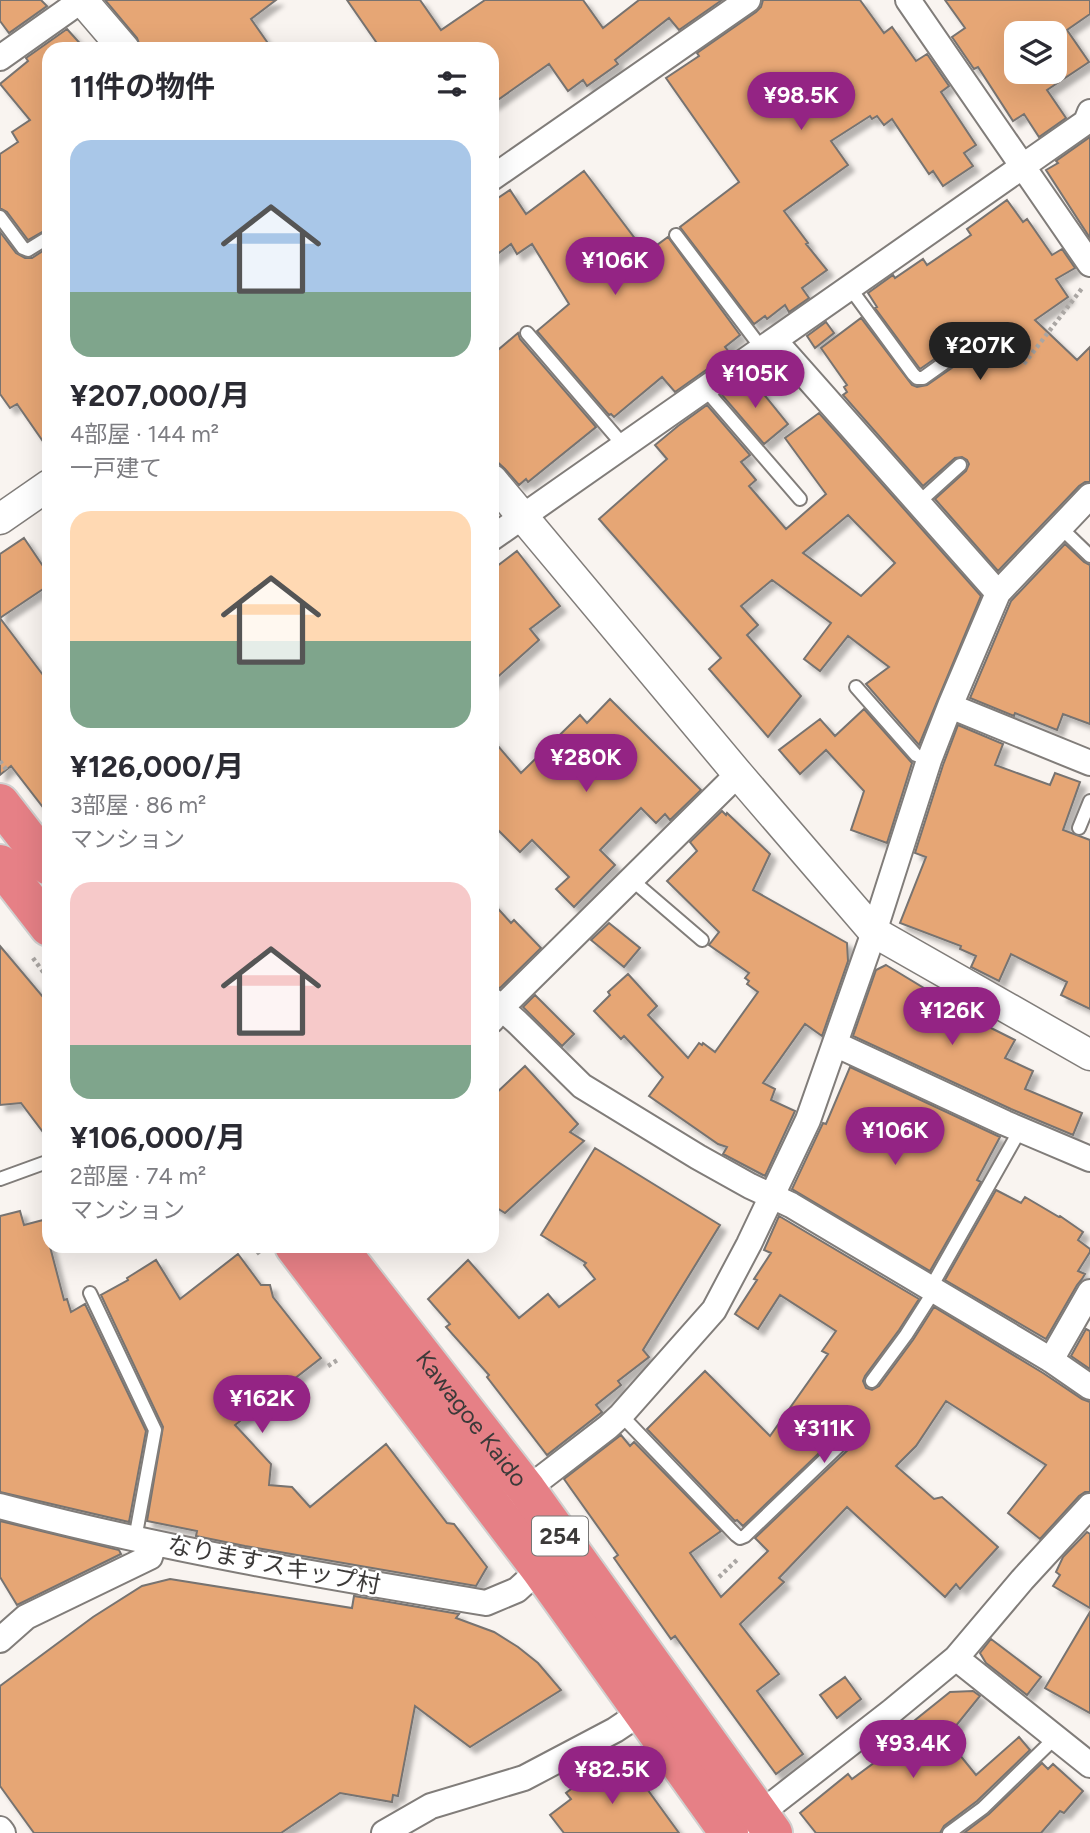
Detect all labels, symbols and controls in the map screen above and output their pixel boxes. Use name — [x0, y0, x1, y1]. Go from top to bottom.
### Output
map controls — [1004, 21, 1067, 84]
button: layers — [1004, 21, 1067, 84]
icon: filters — [433, 65, 471, 103]
text: 11件の物件 — [70, 68, 215, 105]
pin: ¥98.5K — [744, 72, 858, 132]
text: ¥98.5K — [763, 81, 839, 109]
icon: home — [208, 186, 334, 312]
pin: ¥106K — [566, 238, 664, 297]
text: ¥106K — [582, 246, 648, 274]
pin: ¥207K — [931, 322, 1029, 382]
text: ¥207K — [945, 331, 1015, 359]
pin: ¥105K — [706, 350, 804, 410]
text: ¥105K — [722, 359, 789, 387]
text: ¥207,000/月 — [70, 377, 250, 414]
text: 4部屋 · 144 m² — [70, 420, 219, 448]
text: 一戸建て — [70, 454, 162, 482]
icon: home — [208, 557, 334, 683]
pin: ¥280K — [537, 734, 635, 794]
text: ¥280K — [550, 743, 622, 771]
text: ¥126,000/月 — [70, 748, 244, 785]
text: 3部屋 · 86 m² — [70, 791, 206, 819]
text: マンション — [70, 825, 185, 853]
icon: home — [208, 928, 334, 1054]
pin: ¥126K — [903, 988, 1001, 1047]
text: ¥126K — [919, 996, 985, 1024]
pin: ¥106K — [846, 1108, 944, 1167]
text: ¥106K — [862, 1116, 928, 1144]
text: ¥106,000/月 — [70, 1119, 246, 1156]
text: 2部屋 · 74 m² — [70, 1162, 206, 1190]
text: マンション — [70, 1196, 185, 1224]
street label: Kawagoe Kaido — [410, 1345, 534, 1492]
pin: ¥162K — [213, 1376, 311, 1435]
text: ¥162K — [229, 1384, 295, 1412]
pin: ¥311K — [775, 1406, 873, 1465]
text: ¥311K — [793, 1414, 855, 1442]
road number: 254 — [532, 1516, 588, 1555]
street label: なりますスキップ村 — [165, 1530, 383, 1599]
pin: ¥93.4K — [856, 1720, 970, 1780]
text: ¥93.4K — [875, 1729, 951, 1757]
pin: ¥82.5K — [555, 1746, 669, 1806]
text: ¥82.5K — [574, 1755, 650, 1783]

